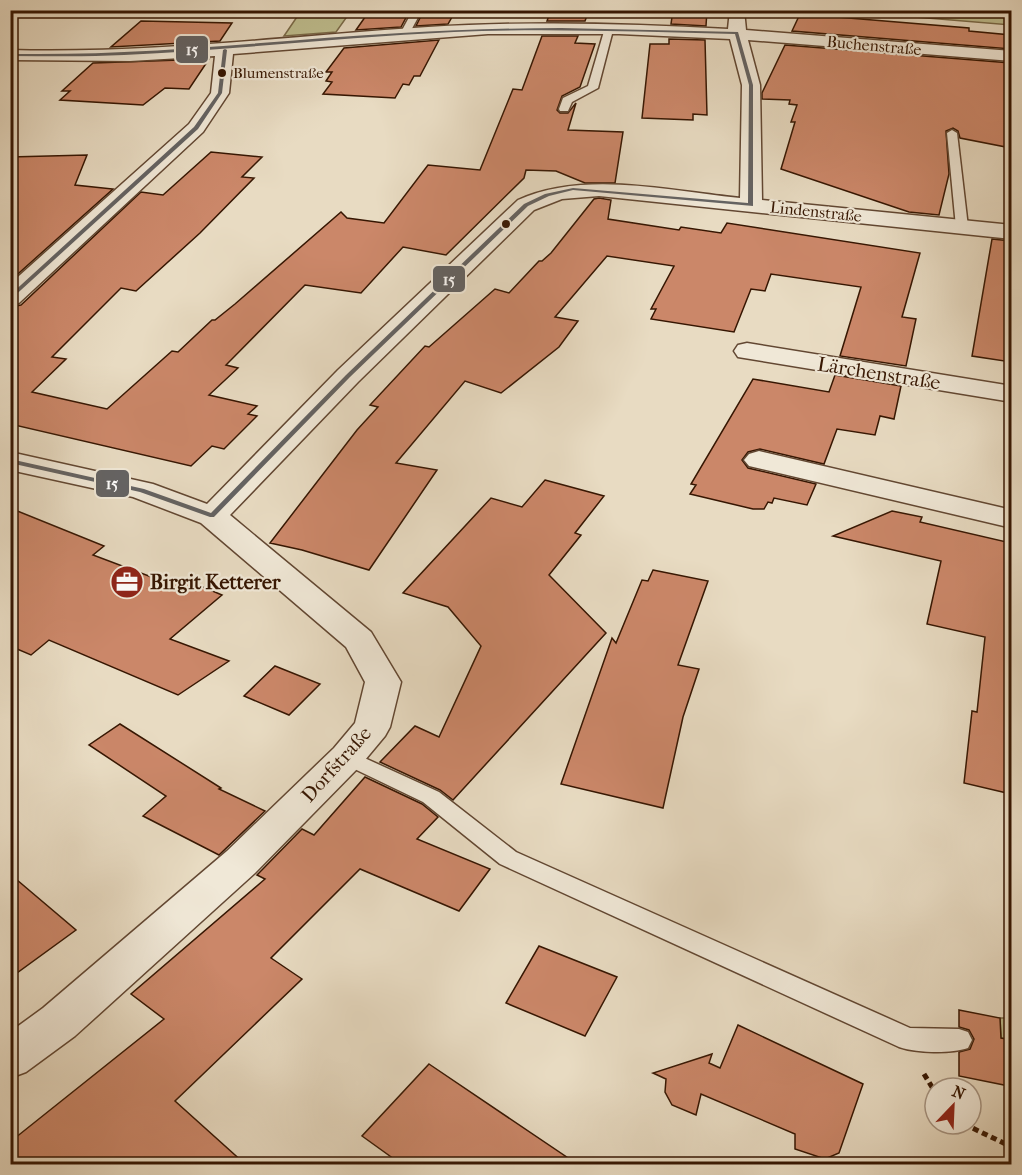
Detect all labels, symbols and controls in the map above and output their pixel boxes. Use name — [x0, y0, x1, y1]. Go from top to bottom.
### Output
street label: Buchenstraße — [826, 32, 922, 59]
line badge: 15 — [175, 35, 209, 64]
text: 15 — [186, 40, 198, 59]
place label: Blumenstraße — [233, 64, 324, 82]
marker: Blumenstraße — [216, 67, 228, 79]
street label: Lindenstraße — [769, 197, 863, 226]
unlabelled marker — [500, 218, 512, 230]
line badge: 15 — [432, 265, 466, 293]
text: 15 — [443, 270, 455, 289]
street label: Lärchenstraße — [816, 352, 942, 395]
line badge: 15 — [95, 469, 130, 498]
text: 15 — [106, 474, 118, 493]
office icon: Birgit Ketterer — [109, 564, 145, 600]
place label: Birgit Ketterer — [150, 571, 281, 594]
street label: Dorfstraße — [297, 722, 376, 807]
north arrow — [923, 1076, 983, 1136]
text: N — [949, 1082, 969, 1104]

